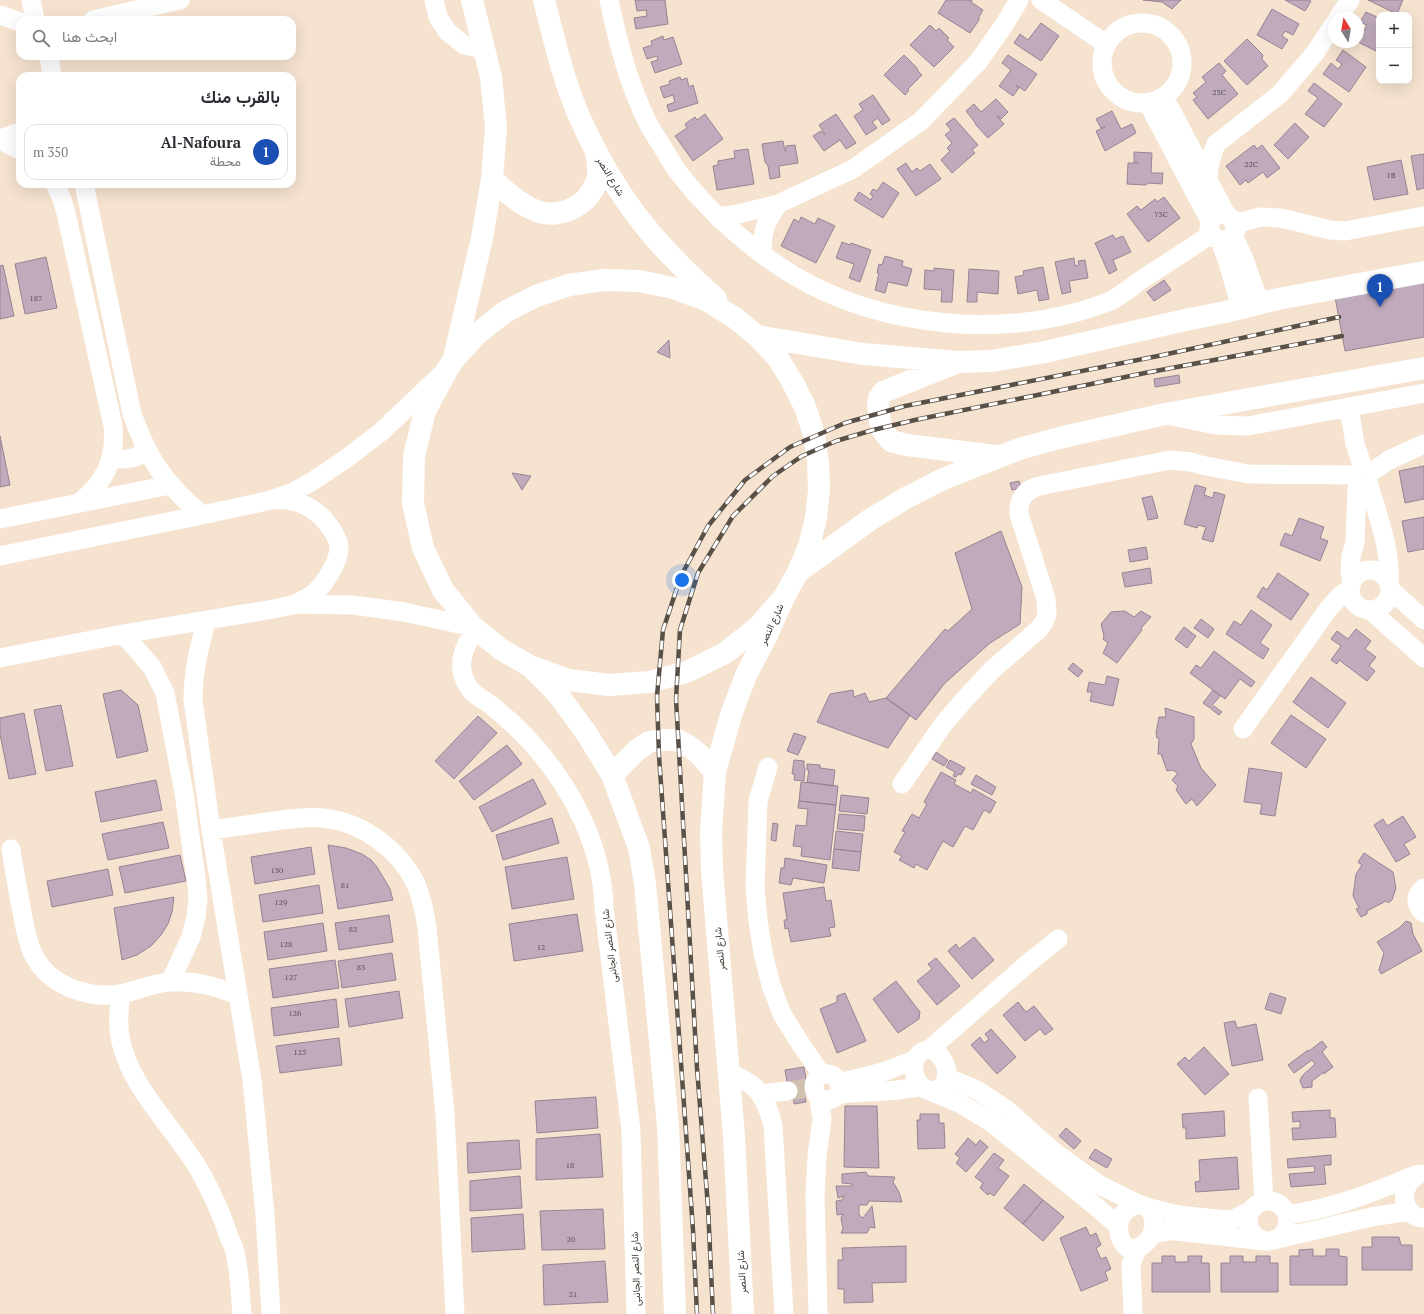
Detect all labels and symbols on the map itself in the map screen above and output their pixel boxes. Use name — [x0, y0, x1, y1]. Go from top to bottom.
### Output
north arrow — [1328, 12, 1364, 48]
house number: 23C — [1212, 87, 1226, 97]
street label: شارع النصر — [593, 153, 627, 198]
house number: 22C — [1244, 159, 1258, 169]
house number: 1B — [1386, 170, 1396, 180]
house number: 73C — [1154, 209, 1168, 219]
pin: 1 — [1367, 274, 1393, 307]
house number: 187 — [30, 293, 42, 303]
your location — [672, 570, 692, 590]
street label: شارع النصر — [756, 602, 787, 648]
house number: 130 — [271, 865, 283, 875]
house number: 81 — [341, 880, 349, 890]
house number: 129 — [275, 897, 287, 907]
street label: شارع النصر الجانبى — [598, 908, 620, 984]
house number: 82 — [349, 924, 357, 934]
street label: شارع النصر — [711, 927, 728, 972]
house number: 128 — [280, 939, 292, 949]
house number: 12 — [537, 942, 545, 952]
house number: 83 — [357, 962, 365, 972]
house number: 127 — [285, 972, 297, 982]
house number: 126 — [289, 1008, 302, 1018]
house number: 125 — [294, 1047, 306, 1057]
house number: 18 — [566, 1160, 574, 1170]
street label: شارع النصر الجانبى — [628, 1231, 643, 1306]
house number: 20 — [567, 1234, 575, 1244]
street label: شارع النصر — [734, 1250, 749, 1295]
house number: 21 — [569, 1289, 577, 1299]

